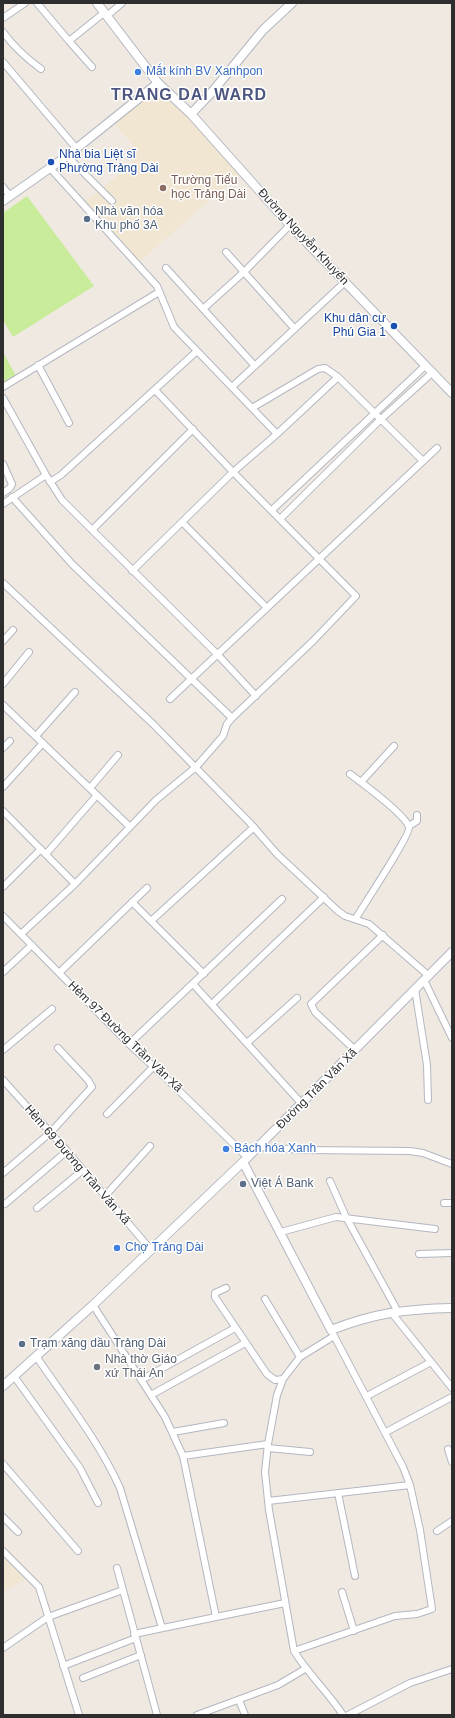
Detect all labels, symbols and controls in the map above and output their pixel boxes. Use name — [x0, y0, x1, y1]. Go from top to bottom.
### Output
place label: Mắt kính BV Xanhpon — [146, 65, 263, 79]
marker: Mắt kính BV Xanhpon — [133, 67, 143, 77]
district label: TRANG DAI WARD — [111, 86, 267, 106]
place label: Nhà bia Liệt sĩ Phường Trảng Dài — [59, 148, 159, 176]
marker: Nhà bia Liệt sĩ Phường Trảng Dài — [46, 157, 56, 167]
place label: Trường Tiểu học Trảng Dài — [171, 174, 246, 202]
marker: Trường Tiểu học Trảng Dài — [158, 183, 168, 193]
street label: Đường Nguyễn Khuyến — [255, 186, 351, 288]
place label: Nhà văn hóa Khu phố 3A — [95, 205, 163, 233]
marker: Nhà văn hóa Khu phố 3A — [82, 214, 92, 224]
place label: Khu dân cư Phú Gia 1 — [324, 312, 386, 340]
marker: Khu dân cư Phú Gia 1 — [389, 321, 399, 331]
street label: Hẻm 97 Đường Trần Văn Xã — [65, 978, 185, 1096]
street label: Đường Trần Văn Xã — [274, 1046, 360, 1132]
street label: Hẻm 69 Đường Trần Văn Xã — [21, 1102, 133, 1228]
place label: Bách hóa Xanh — [234, 1142, 316, 1156]
marker: Bách hóa Xanh — [221, 1144, 231, 1154]
place label: Việt Á Bank — [251, 1177, 313, 1191]
marker: Việt Á Bank — [238, 1179, 248, 1189]
place label: Chợ Trảng Dài — [125, 1241, 204, 1255]
marker: Chợ Trảng Dài — [112, 1243, 122, 1253]
place label: Trạm xăng dầu Trảng Dài — [30, 1337, 166, 1351]
marker: Trạm xăng dầu Trảng Dài — [17, 1339, 27, 1349]
place label: Nhà thờ Giáo xứ Thái An — [105, 1353, 177, 1381]
marker: Nhà thờ Giáo xứ Thái An — [92, 1362, 102, 1372]

